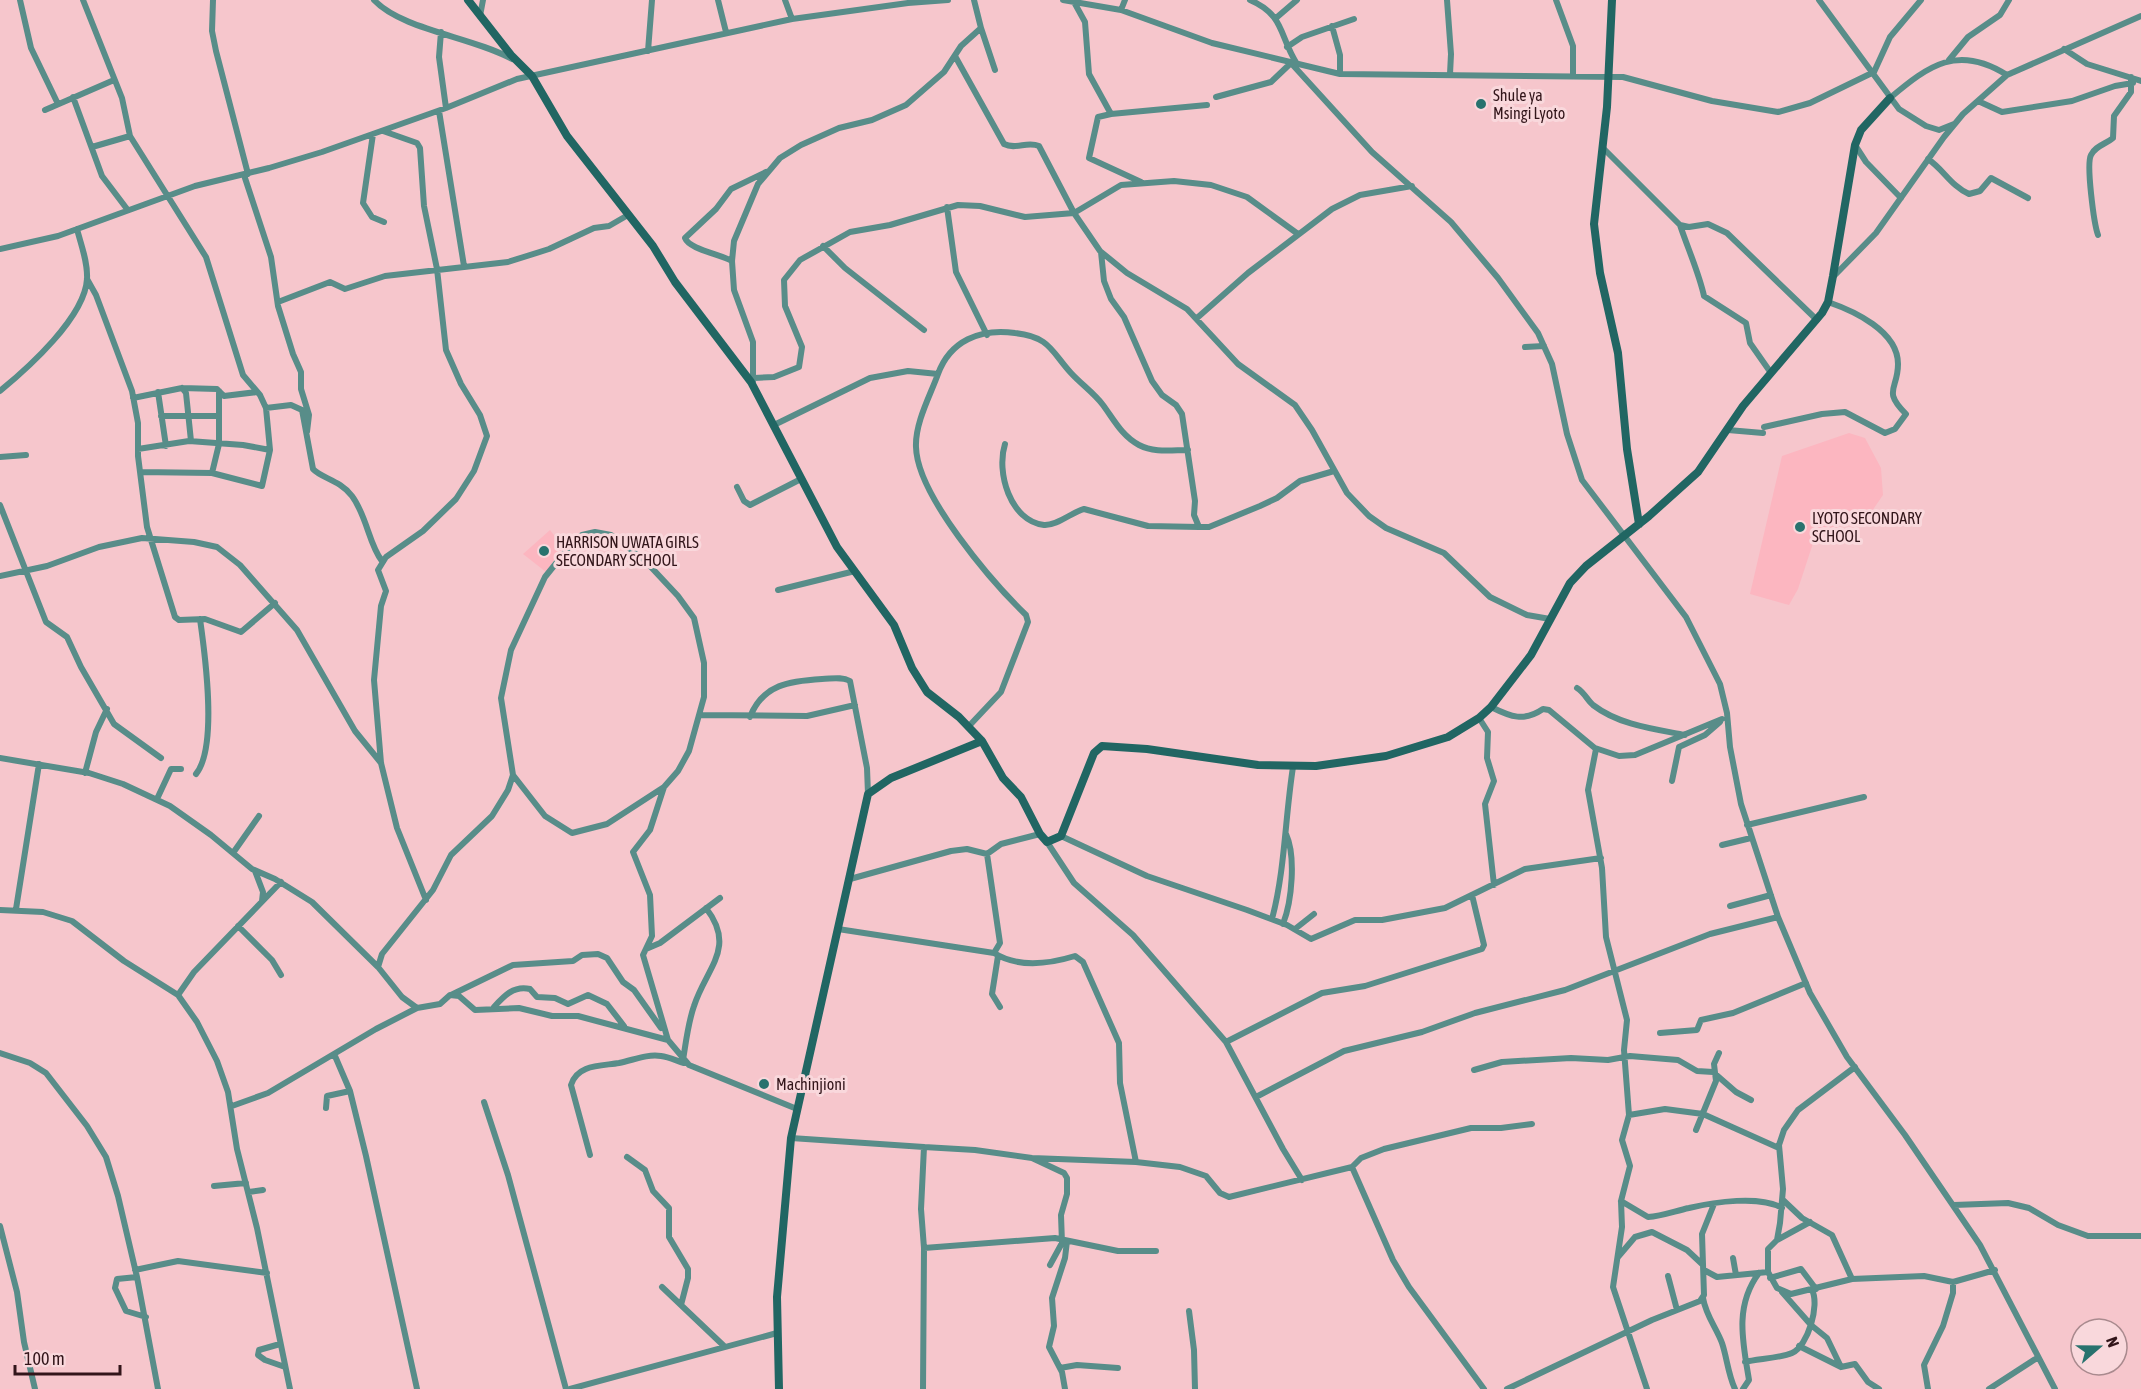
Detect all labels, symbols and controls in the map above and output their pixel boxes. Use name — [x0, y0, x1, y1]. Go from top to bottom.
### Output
place label: Shule ya Msingi Lyoto — [1493, 86, 1565, 123]
marker: Shule ya Msingi Lyoto — [1474, 97, 1488, 111]
place label: LYOTO SECONDARY SCHOOL — [1812, 509, 1923, 545]
marker: LYOTO SECONDARY SCHOOL — [1793, 520, 1807, 534]
place label: HARRISON UWATA GIRLS SECONDARY SCHOOL — [556, 533, 699, 569]
marker: HARRISON UWATA GIRLS SECONDARY SCHOOL — [537, 544, 551, 558]
place label: Machinjioni — [776, 1075, 846, 1094]
marker: Machinjioni — [757, 1077, 771, 1091]
north arrow — [2069, 1317, 2129, 1377]
text: N — [2103, 1334, 2123, 1349]
scale bar — [15, 1338, 120, 1376]
text: 100 m — [24, 1348, 65, 1369]

